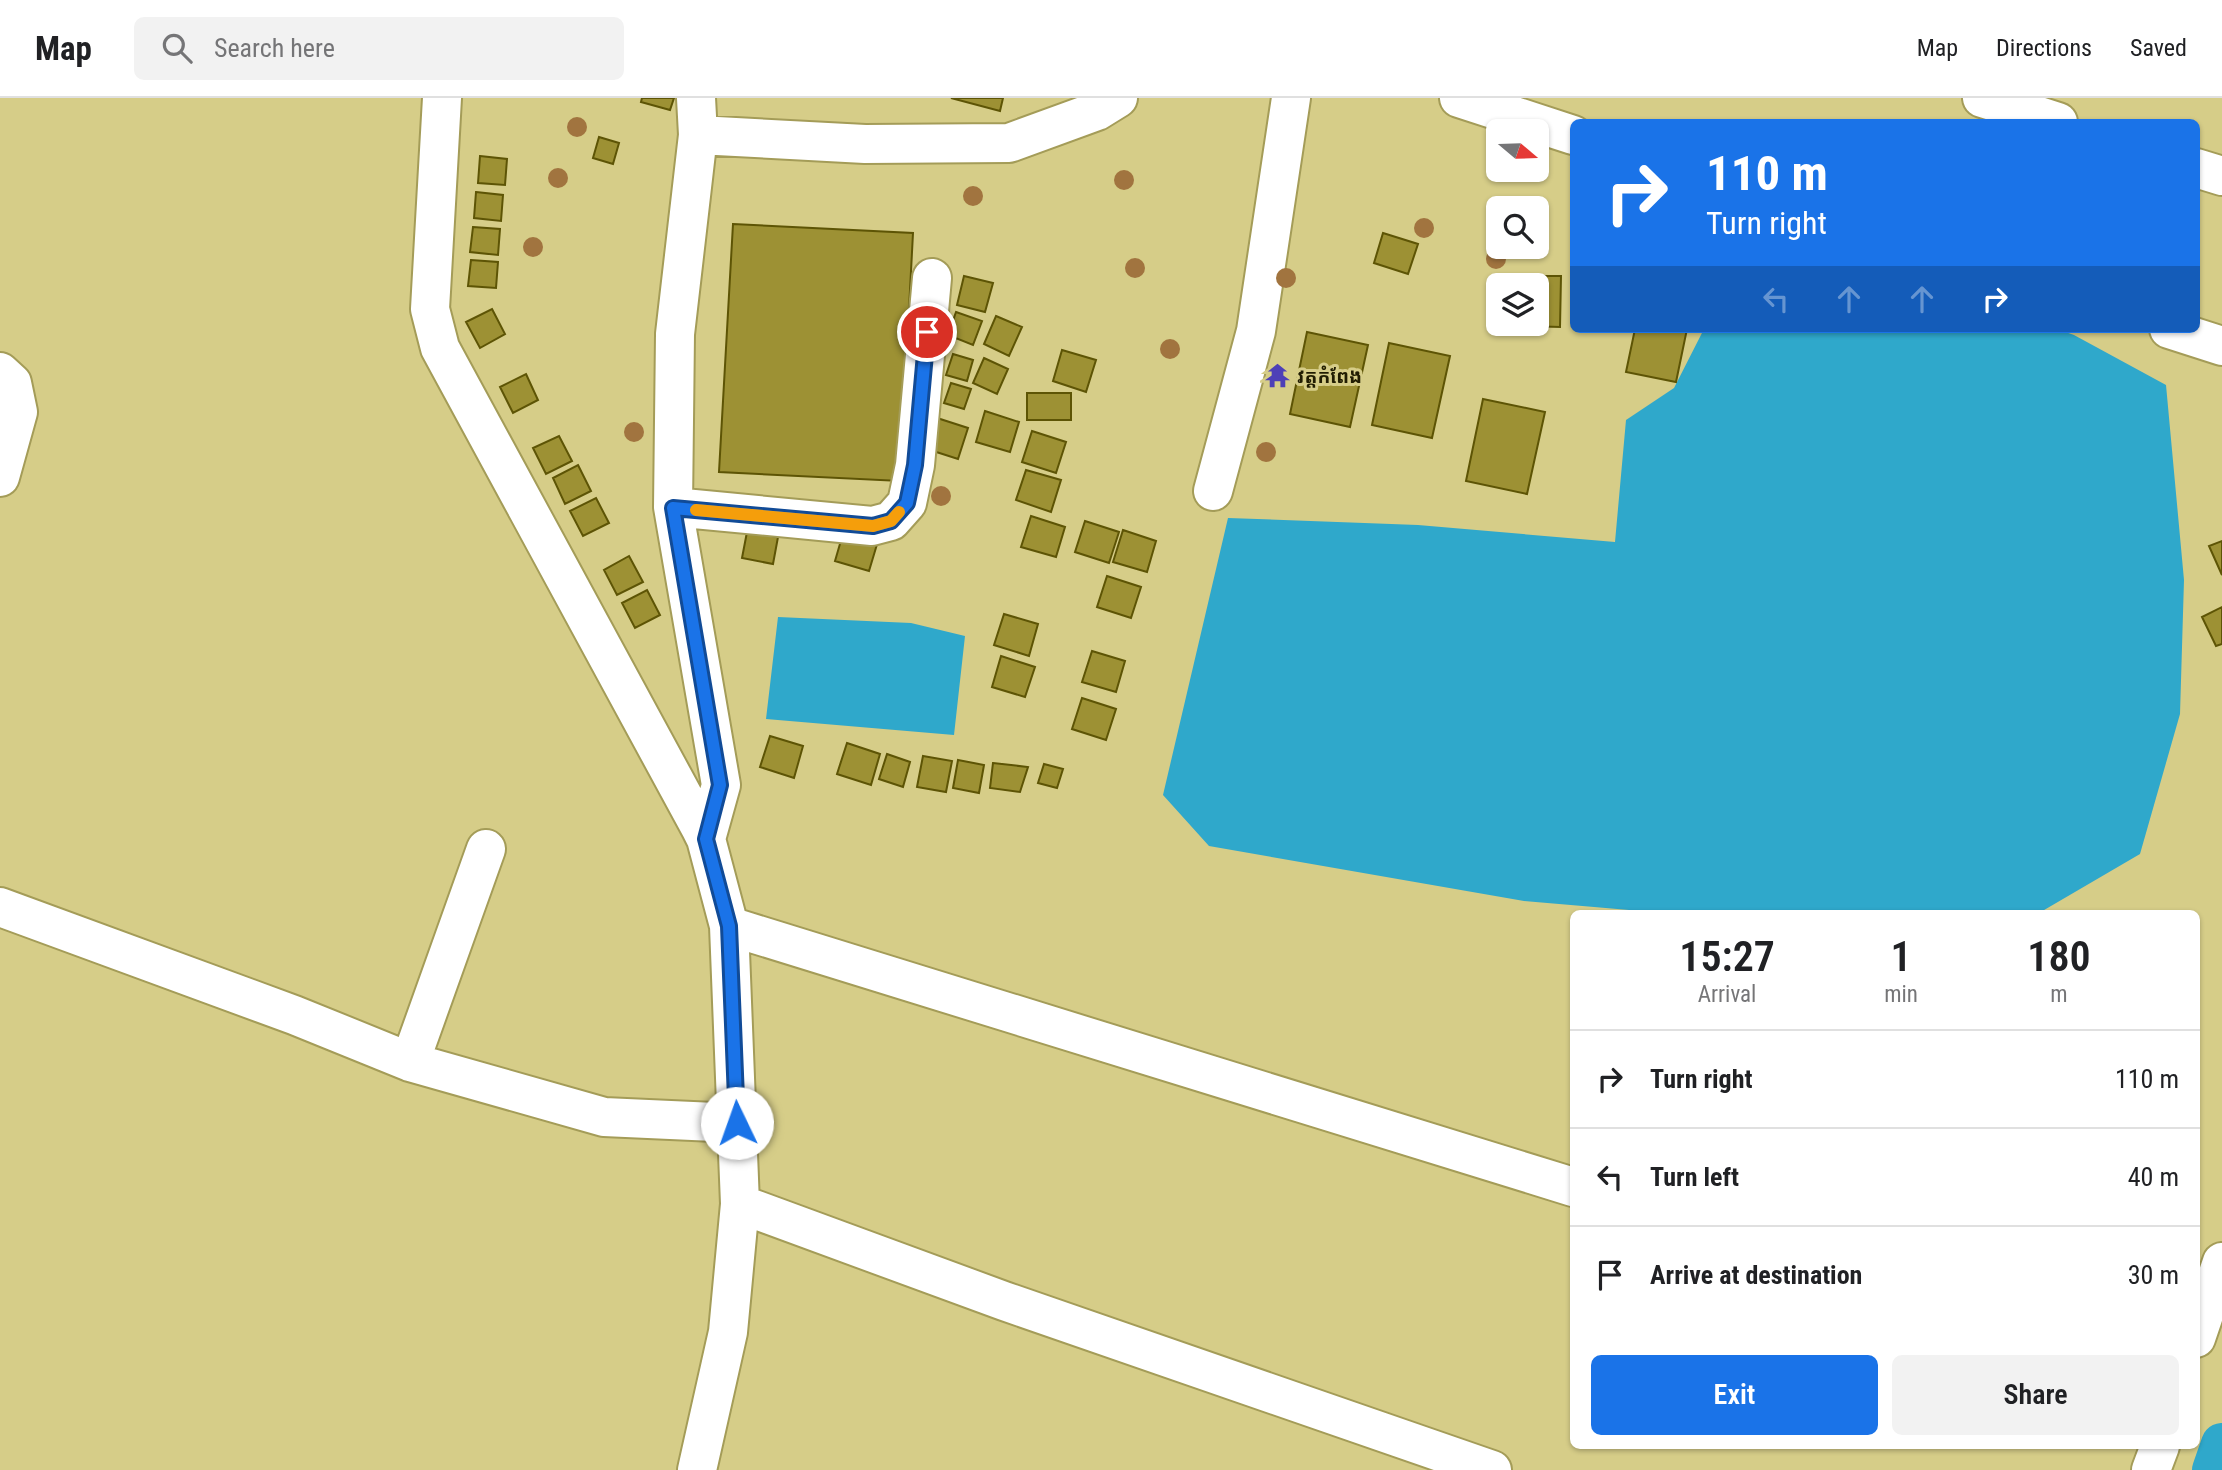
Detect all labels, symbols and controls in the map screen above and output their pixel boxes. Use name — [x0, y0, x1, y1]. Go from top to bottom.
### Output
search box — [134, 17, 624, 80]
text: Map — [35, 29, 92, 68]
icon: search — [158, 29, 196, 67]
text: Search here — [214, 33, 335, 63]
text: Map — [1917, 34, 1958, 62]
text: Directions — [1996, 34, 2092, 62]
text: Saved — [2130, 34, 2187, 62]
north arrow — [1486, 119, 1549, 182]
map controls — [1486, 119, 1549, 336]
text: 110 m — [1706, 145, 1828, 202]
icon: right — [1591, 147, 1682, 238]
button: search — [1486, 196, 1549, 259]
text: Turn right — [1706, 204, 1827, 242]
button: layers — [1486, 273, 1549, 336]
icon: left — [1757, 280, 1795, 318]
icon: ahead — [1830, 280, 1868, 318]
icon: ahead — [1903, 280, 1941, 318]
icon: right — [1976, 280, 2014, 318]
pin — [897, 302, 957, 362]
icon: arrive — [908, 313, 946, 351]
temple icon: វត្តកំពែង — [1263, 362, 1291, 390]
place label: វត្តកំពែង — [1297, 365, 1362, 388]
text: 15:27 — [1679, 932, 1775, 981]
text: 1 — [1891, 932, 1912, 981]
text: 180 — [2027, 932, 2091, 981]
text: Arrival — [1698, 981, 1756, 1008]
text: min — [1884, 981, 1918, 1008]
text: m — [2050, 981, 2068, 1008]
icon: right — [1591, 1060, 1629, 1098]
text: Turn right — [1650, 1064, 1752, 1094]
text: 110 m — [2115, 1064, 2179, 1094]
position arrow — [700, 1086, 774, 1160]
icon: left — [1591, 1158, 1629, 1196]
text: Turn left — [1650, 1162, 1739, 1192]
text: 40 m — [2128, 1162, 2179, 1192]
icon: arrive — [1591, 1256, 1629, 1294]
text: Arrive at destination — [1650, 1260, 1862, 1290]
text: 30 m — [2128, 1260, 2179, 1290]
button: Exit — [1591, 1355, 1878, 1435]
button: Share — [1892, 1355, 2179, 1435]

